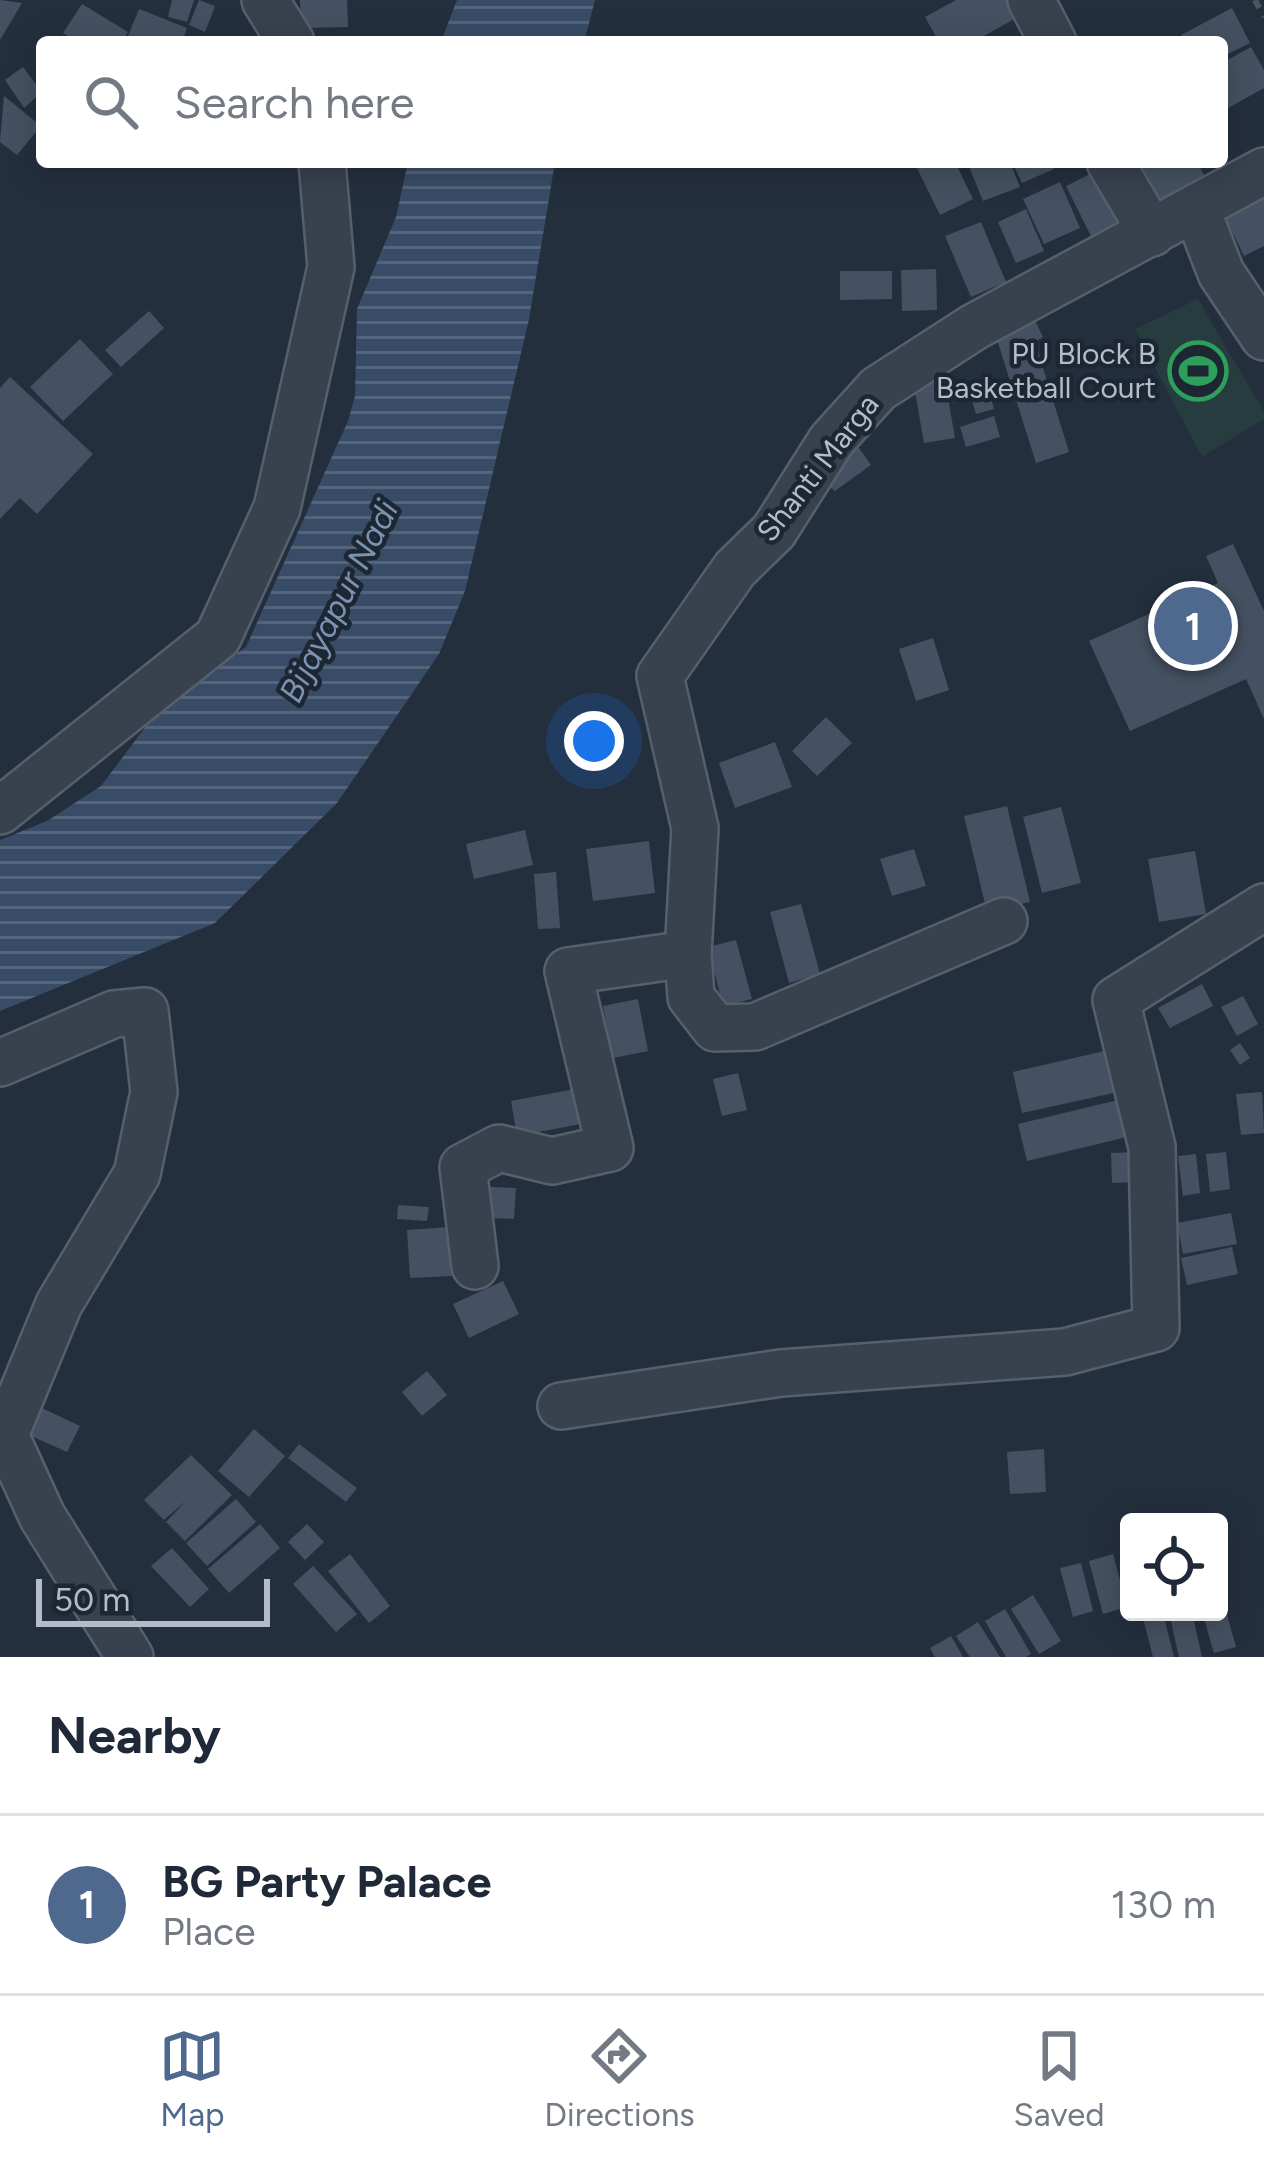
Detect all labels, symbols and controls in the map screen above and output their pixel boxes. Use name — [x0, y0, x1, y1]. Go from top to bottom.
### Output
search box — [36, 36, 1228, 168]
icon: search — [78, 69, 144, 135]
text: Search here — [174, 75, 414, 129]
place label: PU Block B Basketball Court — [936, 335, 1156, 406]
sports icon: PU Block B Basketball Court — [1167, 340, 1229, 402]
street label: Shanti Marga — [749, 387, 887, 549]
water label: Bijayapur Nadi — [271, 494, 406, 709]
pin: 1 — [1154, 581, 1232, 671]
your location — [564, 711, 624, 771]
map controls — [1120, 1513, 1228, 1621]
button: locate — [1120, 1513, 1228, 1621]
scale bar — [36, 1573, 270, 1626]
text: 50 m — [54, 1580, 130, 1619]
text: Nearby — [48, 1705, 221, 1766]
text: BG Party Palace — [162, 1854, 491, 1908]
text: 1 — [79, 1881, 95, 1928]
text: 130 m — [1111, 1881, 1216, 1928]
text: Place — [162, 1908, 255, 1955]
tab: Map — [159, 2023, 225, 2134]
tab: Directions — [544, 2023, 695, 2134]
tab: Saved — [1014, 2023, 1105, 2134]

